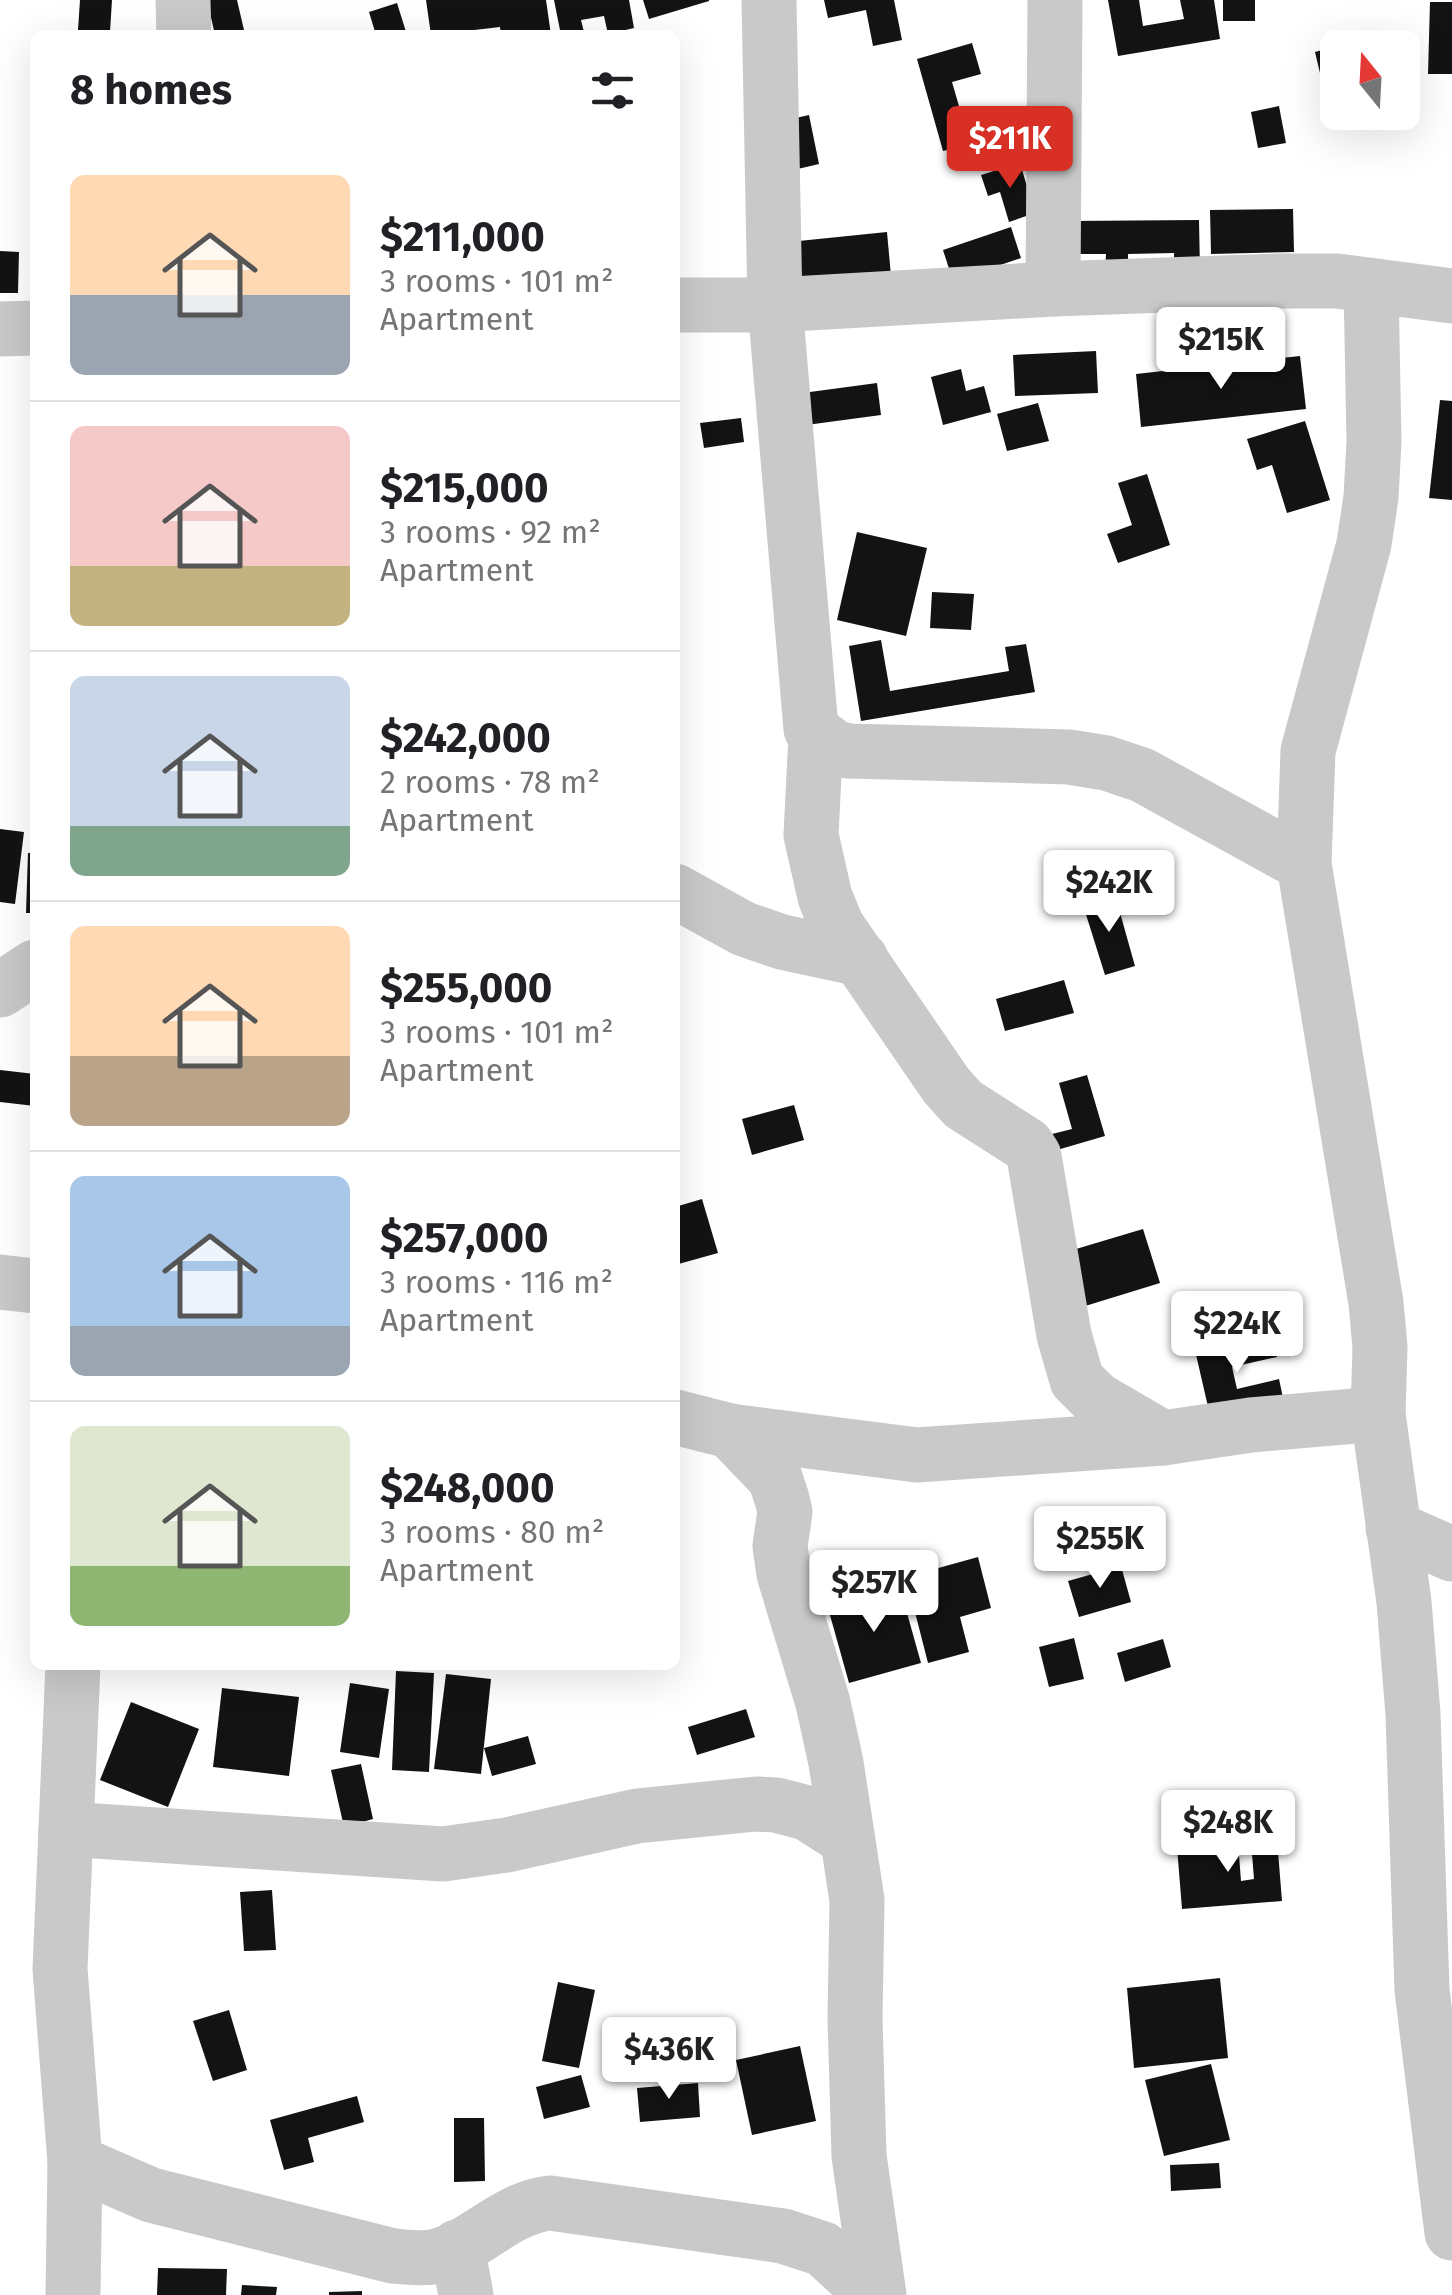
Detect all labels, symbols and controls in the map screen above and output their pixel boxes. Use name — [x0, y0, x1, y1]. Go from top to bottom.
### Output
north arrow — [1320, 30, 1420, 130]
map controls — [1320, 30, 1420, 130]
icon: filters — [585, 63, 640, 118]
text: 8 homes — [70, 65, 232, 115]
pin: $211K — [940, 106, 1080, 191]
text: $211K — [969, 119, 1051, 157]
text: $211,000 — [380, 212, 545, 262]
icon: home — [150, 215, 270, 335]
text: 3 rooms · 101 m² — [380, 262, 614, 300]
text: Apartment — [380, 300, 534, 338]
pin: $215K — [1151, 307, 1291, 392]
text: $215K — [1178, 320, 1264, 358]
text: $215,000 — [380, 463, 549, 513]
icon: home — [150, 466, 270, 586]
text: 3 rooms · 92 m² — [380, 513, 601, 551]
text: Apartment — [380, 551, 534, 589]
text: $242,000 — [380, 713, 551, 763]
icon: home — [150, 716, 270, 836]
text: 2 rooms · 78 m² — [380, 763, 600, 801]
text: Apartment — [380, 801, 534, 839]
pin: $242K — [1039, 850, 1179, 935]
text: $242K — [1065, 863, 1153, 901]
text: $255,000 — [380, 963, 552, 1013]
icon: home — [150, 966, 270, 1086]
text: 3 rooms · 101 m² — [380, 1013, 614, 1051]
text: Apartment — [380, 1051, 534, 1089]
text: $257,000 — [380, 1213, 549, 1263]
icon: home — [150, 1216, 270, 1336]
text: 3 rooms · 116 m² — [380, 1263, 613, 1301]
pin: $224K — [1167, 1291, 1307, 1376]
text: Apartment — [380, 1301, 534, 1339]
text: $224K — [1193, 1304, 1281, 1342]
text: $248,000 — [380, 1463, 554, 1513]
icon: home — [150, 1466, 270, 1586]
pin: $255K — [1030, 1506, 1170, 1591]
text: 3 rooms · 80 m² — [380, 1513, 604, 1551]
text: $255K — [1056, 1519, 1144, 1557]
pin: $257K — [804, 1550, 944, 1635]
text: Apartment — [380, 1551, 534, 1589]
text: $257K — [831, 1563, 917, 1601]
pin: $248K — [1158, 1790, 1298, 1875]
text: $248K — [1183, 1803, 1273, 1841]
pin: $436K — [599, 2017, 739, 2102]
text: $436K — [624, 2030, 714, 2068]

